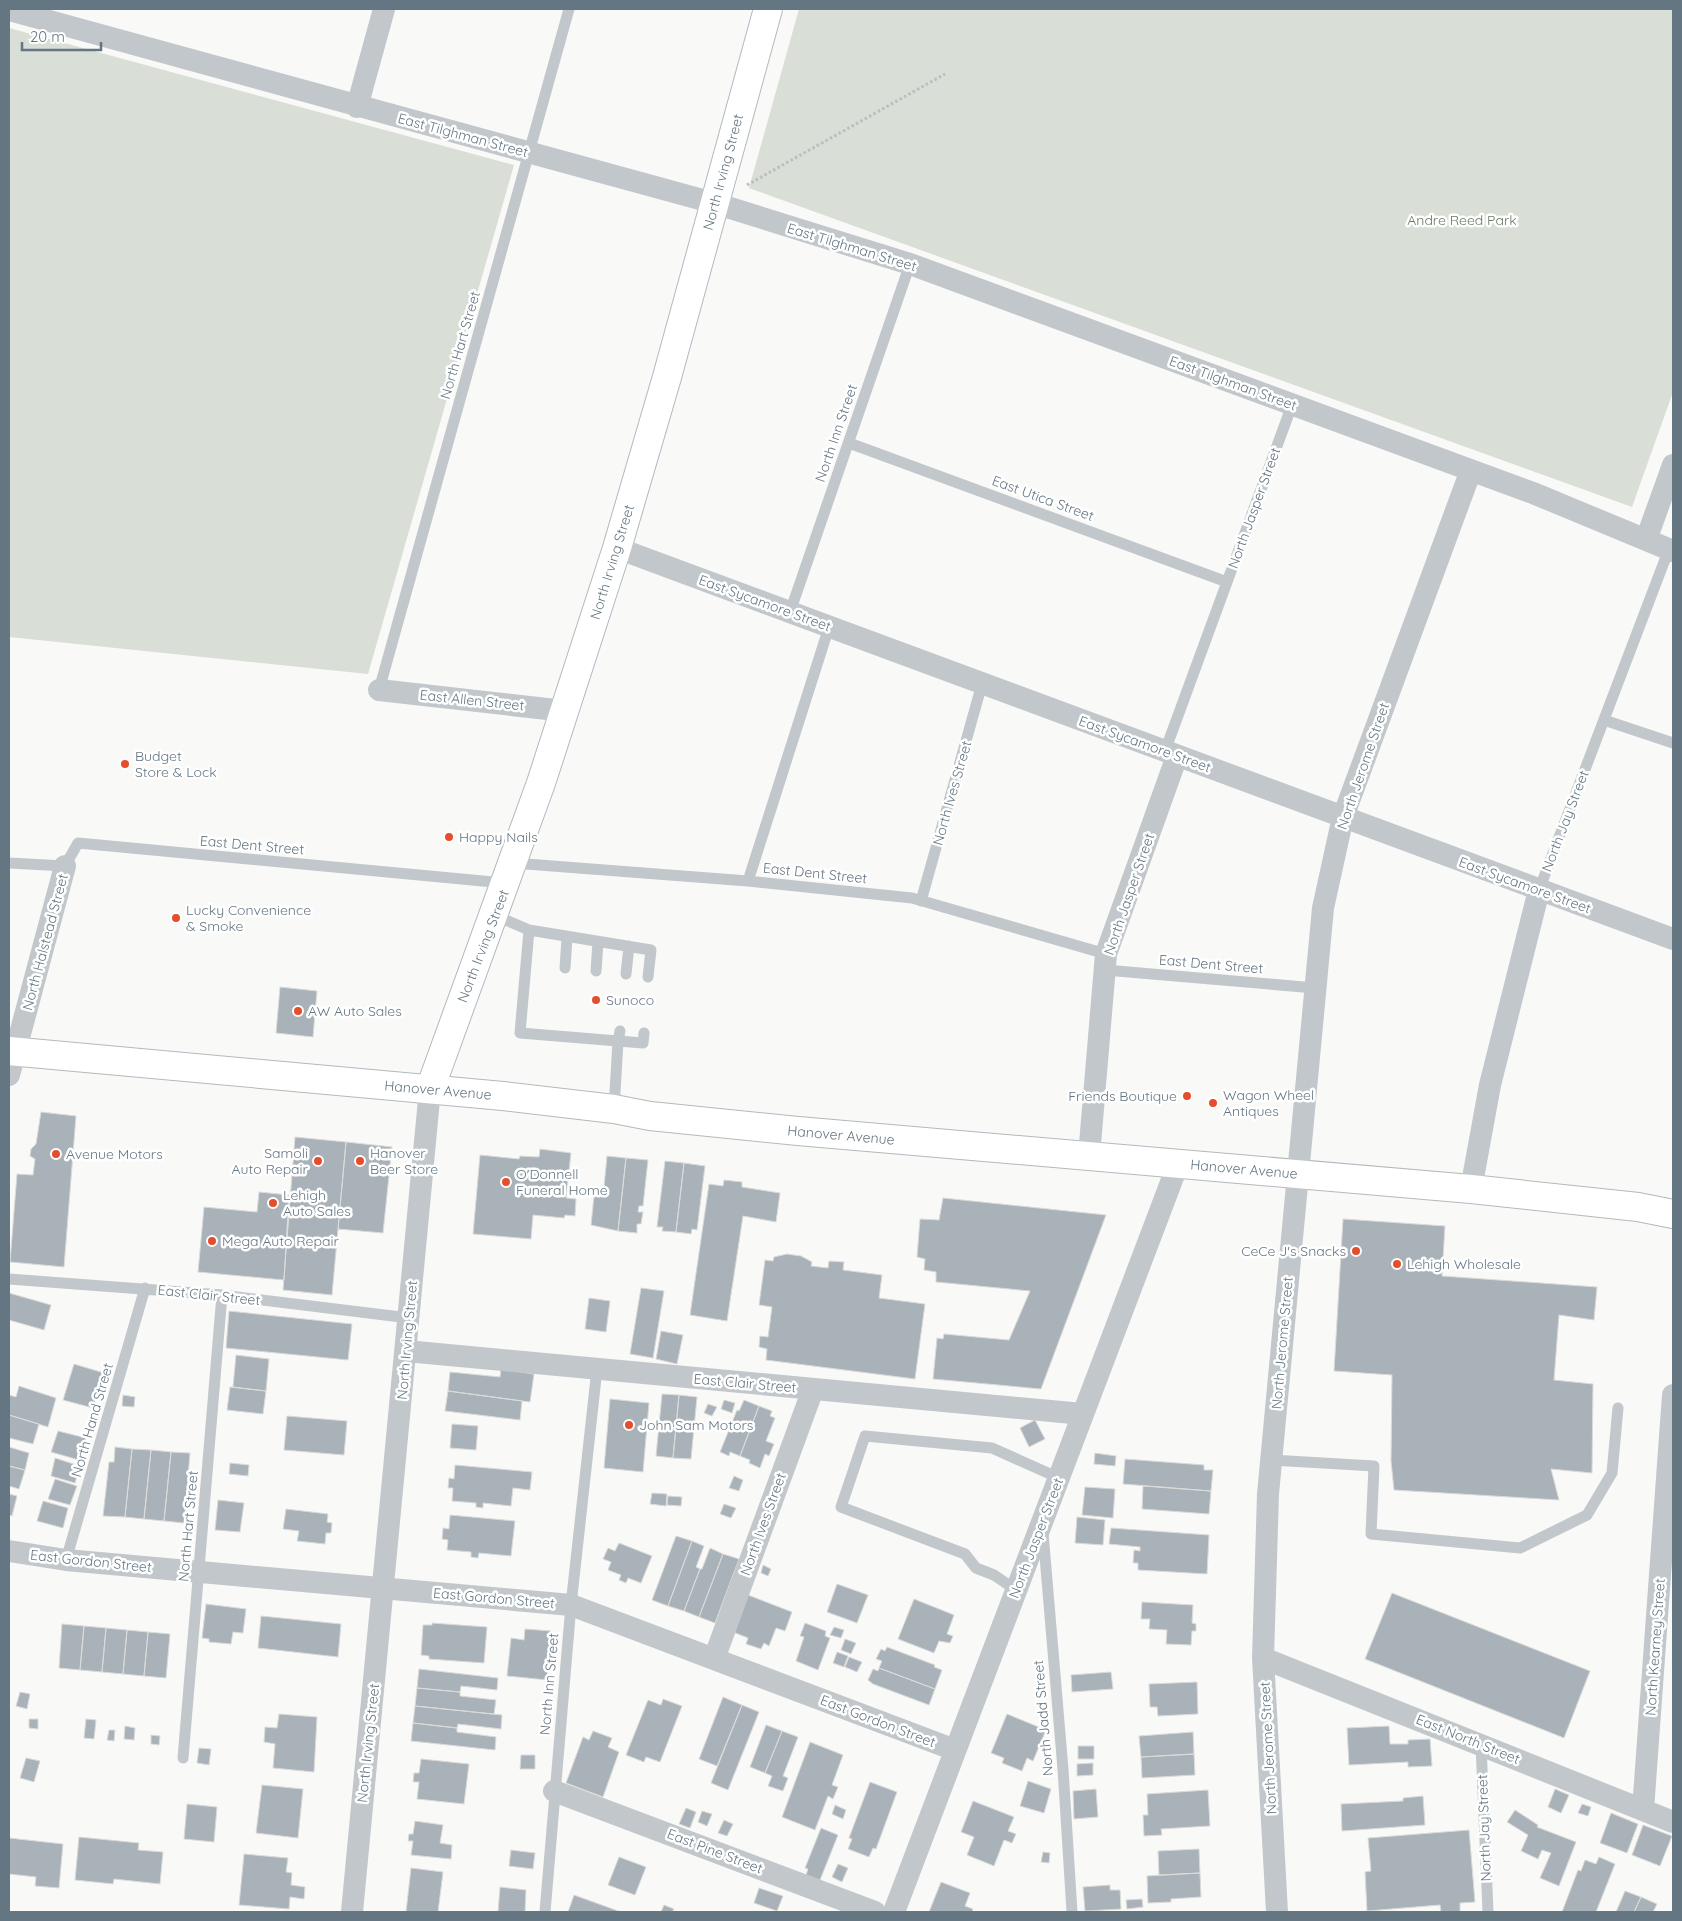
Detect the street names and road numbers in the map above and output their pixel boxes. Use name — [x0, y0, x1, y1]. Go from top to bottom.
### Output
street label: East Tilghman Street — [396, 109, 530, 161]
street label: North Irving Street — [699, 112, 747, 232]
street label: East Tilghman Street — [785, 219, 919, 275]
street label: North Hart Street — [436, 289, 484, 401]
street label: East Tilghman Street — [1167, 352, 1299, 414]
street label: North Inn Street — [811, 381, 861, 484]
street label: North Jasper Street — [1224, 445, 1284, 571]
street label: East Utica Street — [990, 471, 1097, 525]
street label: North Irving Street — [586, 502, 638, 622]
street label: East Sycamore Street — [696, 571, 834, 635]
street label: East Allen Street — [419, 686, 525, 714]
street label: North Jerome Street — [1333, 700, 1393, 832]
street label: East Sycamore Street — [1076, 712, 1214, 776]
street label: North Ives Street — [928, 738, 976, 847]
street label: North Jay Street — [1537, 768, 1593, 874]
street label: East Dent Street — [199, 831, 305, 859]
street label: North Jasper Street — [1100, 831, 1158, 957]
street label: East Sycamore Street — [1456, 853, 1594, 917]
street label: East Dent Street — [762, 859, 868, 887]
street label: North Halstead Street — [18, 872, 72, 1012]
street label: North Irving Street — [453, 887, 513, 1005]
street label: East Dent Street — [1158, 950, 1264, 978]
street label: Hanover Avenue — [384, 1076, 492, 1104]
street label: Hanover Avenue — [787, 1121, 895, 1149]
street label: Hanover Avenue — [1190, 1155, 1298, 1183]
street label: North Jerome Street — [1267, 1276, 1297, 1410]
street label: North Irving Street — [393, 1279, 421, 1400]
street label: East Clair Street — [157, 1281, 261, 1309]
street label: North Hand Street — [67, 1361, 117, 1479]
street label: East Clair Street — [693, 1370, 797, 1396]
street label: North Hart Street — [174, 1470, 202, 1582]
street label: North Ives Street — [736, 1470, 790, 1578]
street label: North Jasper Street — [1005, 1475, 1067, 1601]
street label: East Gordon Street — [29, 1546, 153, 1576]
street label: North Kearney Street — [1641, 1578, 1669, 1716]
street label: East Gordon Street — [432, 1584, 556, 1612]
street label: North Inn Street — [536, 1632, 562, 1736]
street label: North Jadd Street — [1029, 1659, 1057, 1777]
street label: North Jerome Street — [1256, 1681, 1280, 1815]
street label: North Irving Street — [353, 1682, 383, 1803]
street label: East Gordon Street — [818, 1691, 938, 1751]
street label: East North Street — [1413, 1710, 1523, 1768]
street label: North Jay Street — [1473, 1774, 1495, 1882]
street label: East Pine Street — [665, 1825, 766, 1878]

